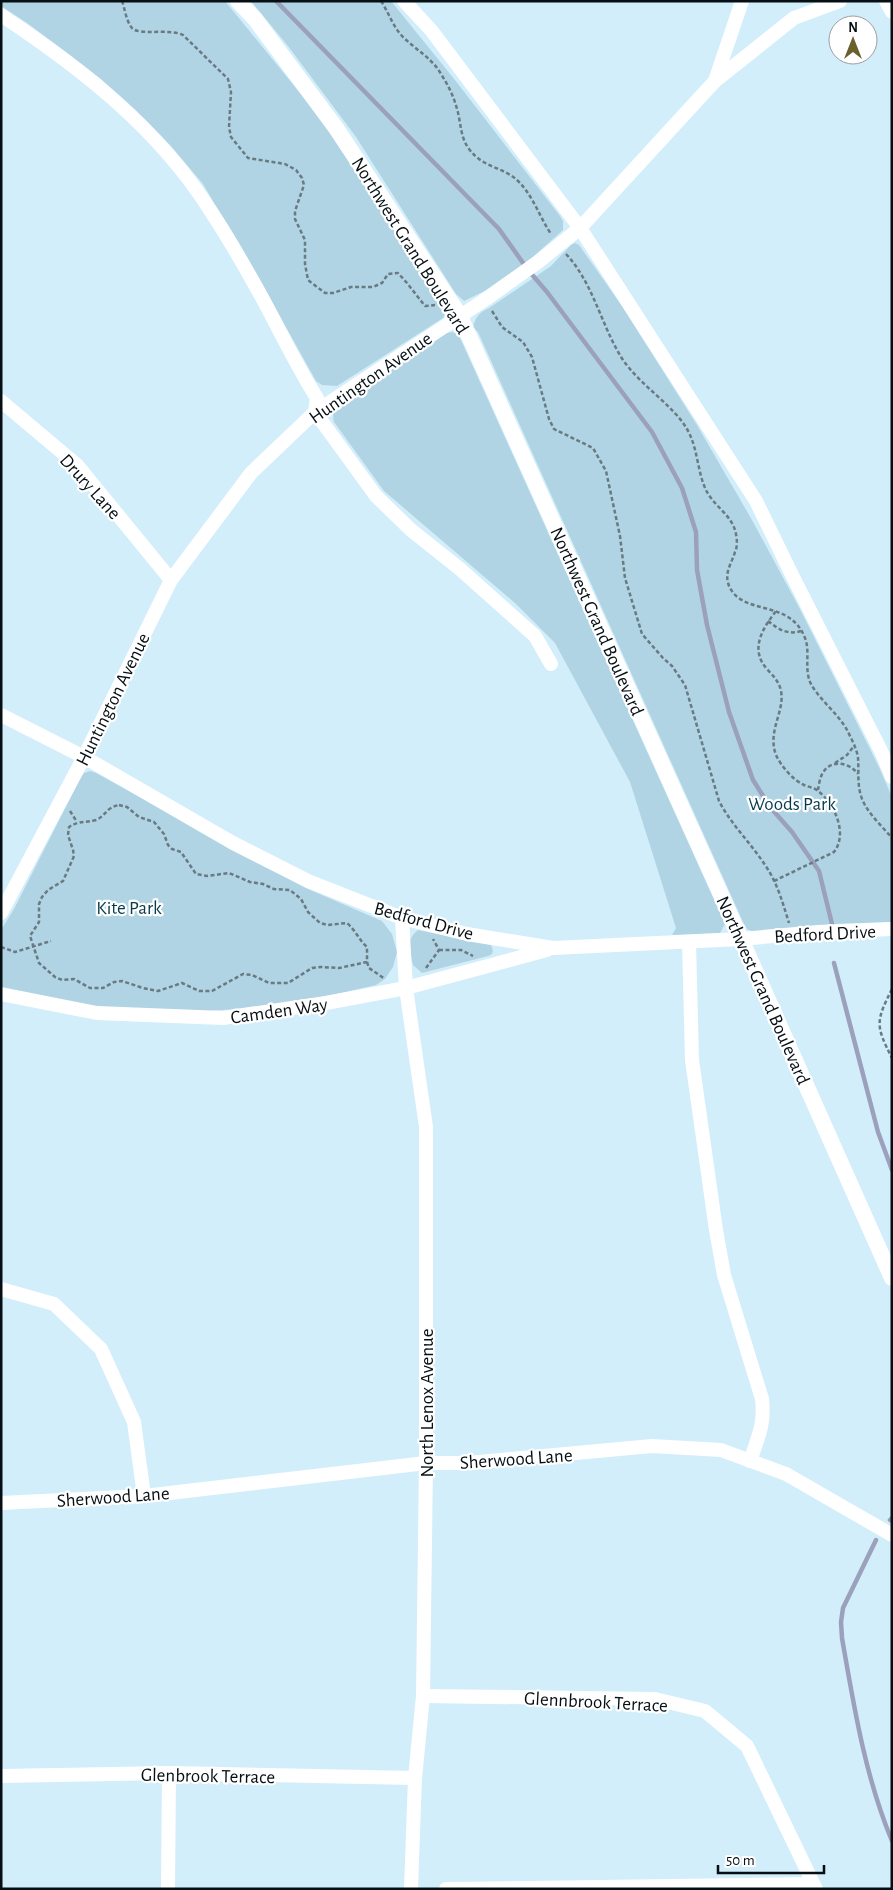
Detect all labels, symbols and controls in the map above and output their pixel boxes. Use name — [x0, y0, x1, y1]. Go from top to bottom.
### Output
north arrow — [828, 15, 878, 65]
text: N — [848, 21, 858, 35]
street label: Northwest Grand Boulevard — [348, 154, 472, 337]
street label: Huntington Avenue — [306, 329, 436, 428]
street label: Drury Lane — [56, 451, 124, 523]
street label: Northwest Grand Boulevard — [546, 525, 647, 719]
street label: Huntington Avenue — [73, 630, 154, 769]
park label: Woods Park — [748, 795, 836, 814]
street label: Northwest Grand Boulevard — [712, 894, 813, 1088]
park label: Kite Park — [96, 899, 162, 918]
street label: Bedford Drive — [372, 899, 475, 944]
street label: Bedford Drive — [774, 922, 876, 947]
street label: Camden Way — [229, 995, 329, 1028]
street label: North Lenox Avenue — [418, 1329, 437, 1477]
street label: Sherwood Lane — [459, 1446, 573, 1473]
street label: Sherwood Lane — [56, 1484, 170, 1511]
street label: Glennbrook Terrace — [524, 1689, 668, 1716]
street label: Glenbrook Terrace — [141, 1766, 275, 1787]
scale bar — [718, 1842, 824, 1874]
text: 50 m — [726, 1853, 755, 1868]

